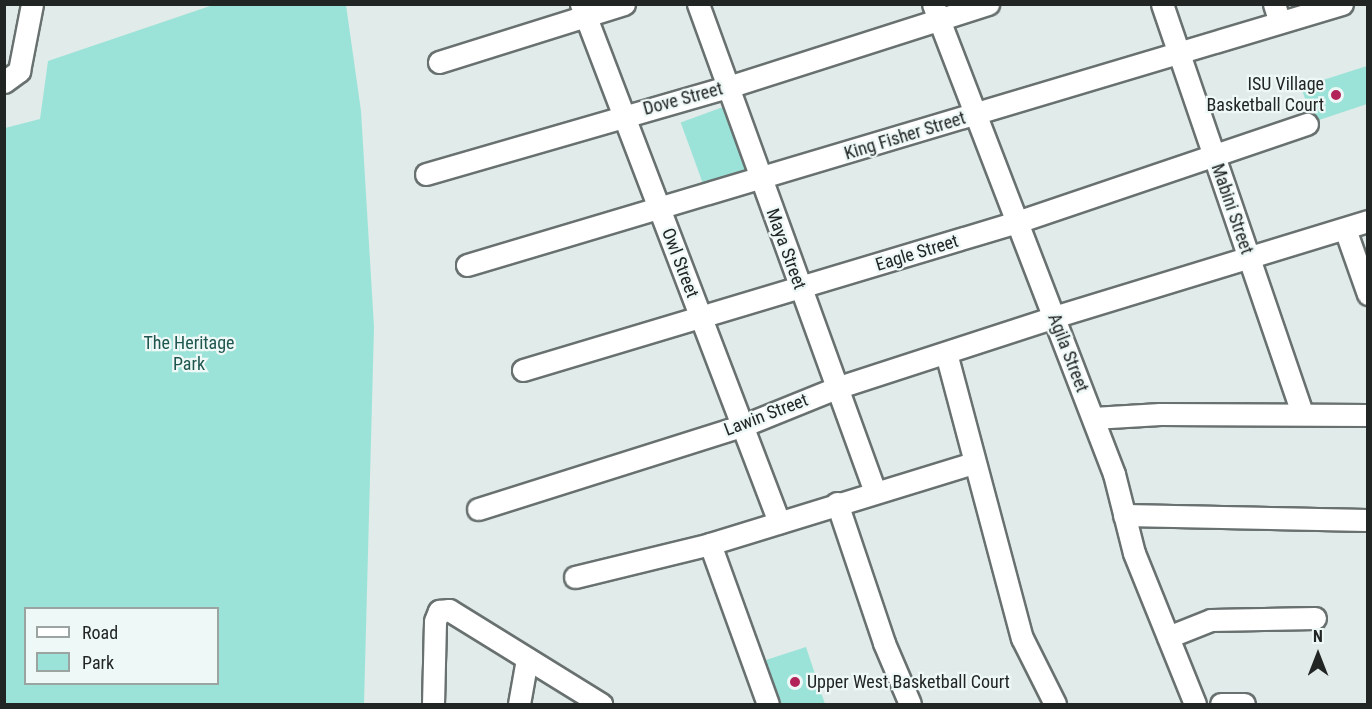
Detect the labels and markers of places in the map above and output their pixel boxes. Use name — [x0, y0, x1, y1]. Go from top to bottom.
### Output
place label: ISU Village Basketball Court — [1207, 74, 1324, 116]
marker: ISU Village Basketball Court — [1329, 88, 1343, 102]
place label: Upper West Basketball Court — [807, 671, 1010, 693]
marker: Upper West Basketball Court — [788, 675, 802, 689]

